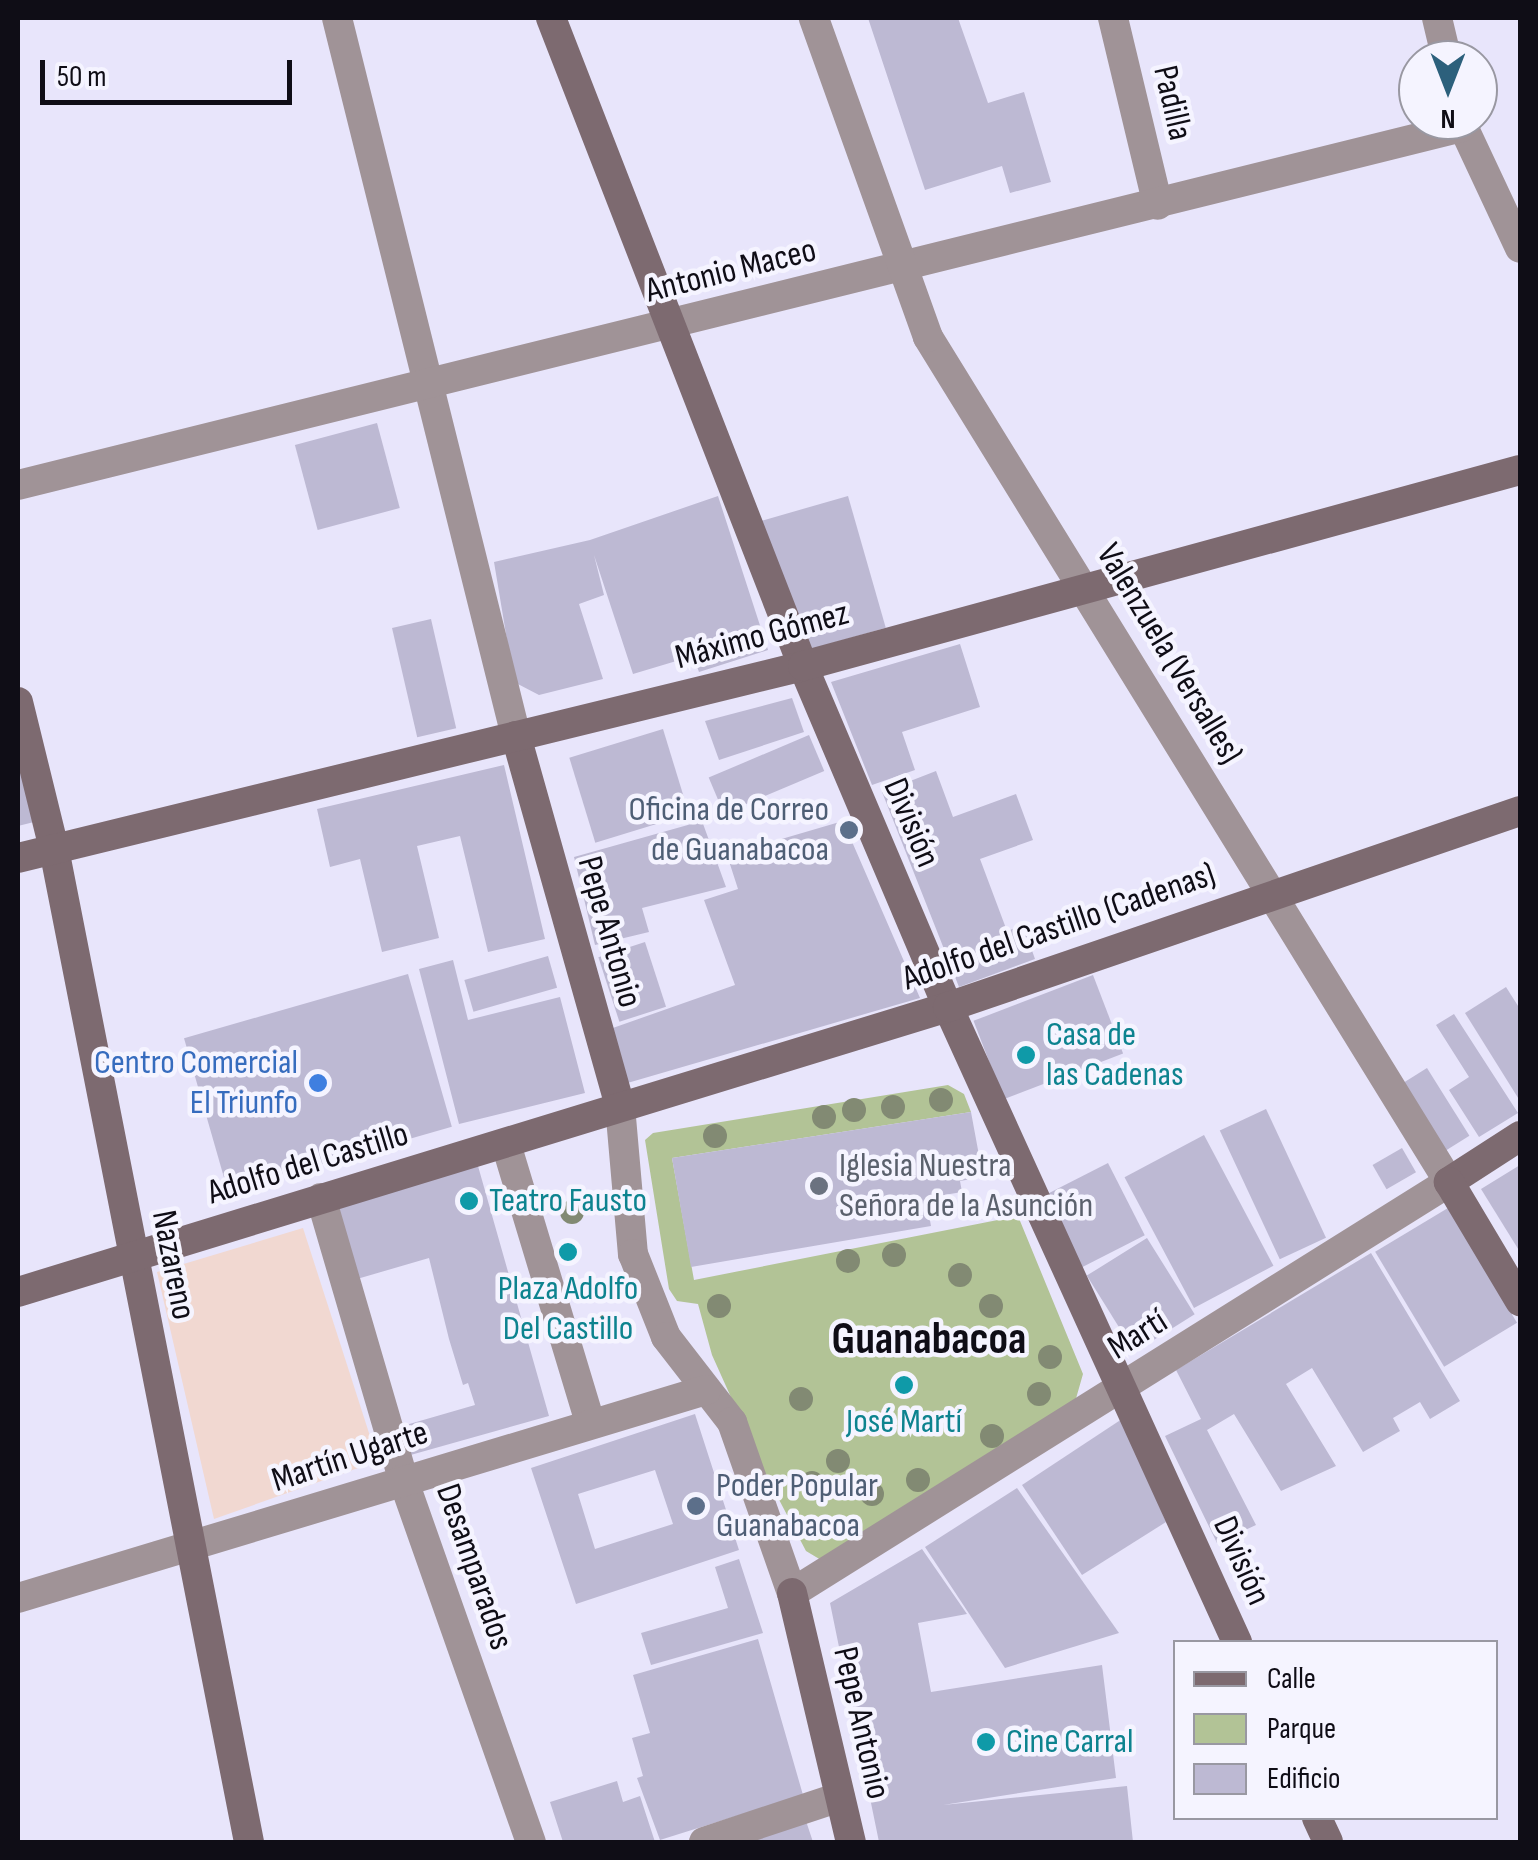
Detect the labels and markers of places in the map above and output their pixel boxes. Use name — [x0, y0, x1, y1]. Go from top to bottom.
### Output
place label: Oficina de Correo de Guanabacoa — [628, 789, 829, 871]
marker: Oficina de Correo de Guanabacoa — [838, 819, 860, 841]
place label: Casa de las Cadenas — [1046, 1014, 1184, 1096]
place label: Centro Comercial El Triunfo — [94, 1042, 298, 1124]
marker: Casa de las Cadenas — [1015, 1044, 1037, 1066]
marker: Centro Comercial El Triunfo — [307, 1072, 329, 1094]
place label: Iglesia Nuestra Señora de la Asunción — [839, 1145, 1093, 1227]
marker: Iglesia Nuestra Señora de la Asunción — [808, 1175, 830, 1197]
place label: Teatro Fausto — [489, 1180, 647, 1222]
marker: Teatro Fausto — [458, 1190, 480, 1212]
marker: Plaza Adolfo Del Castillo — [557, 1241, 579, 1263]
place label: Plaza Adolfo Del Castillo — [498, 1268, 638, 1350]
marker: José Martí — [893, 1374, 915, 1396]
place label: José Martí — [846, 1401, 962, 1443]
place label: Poder Popular Guanabacoa — [716, 1465, 878, 1547]
marker: Poder Popular Guanabacoa — [685, 1495, 707, 1517]
place label: Cine Carral — [1006, 1721, 1133, 1763]
marker: Cine Carral — [975, 1731, 997, 1753]

